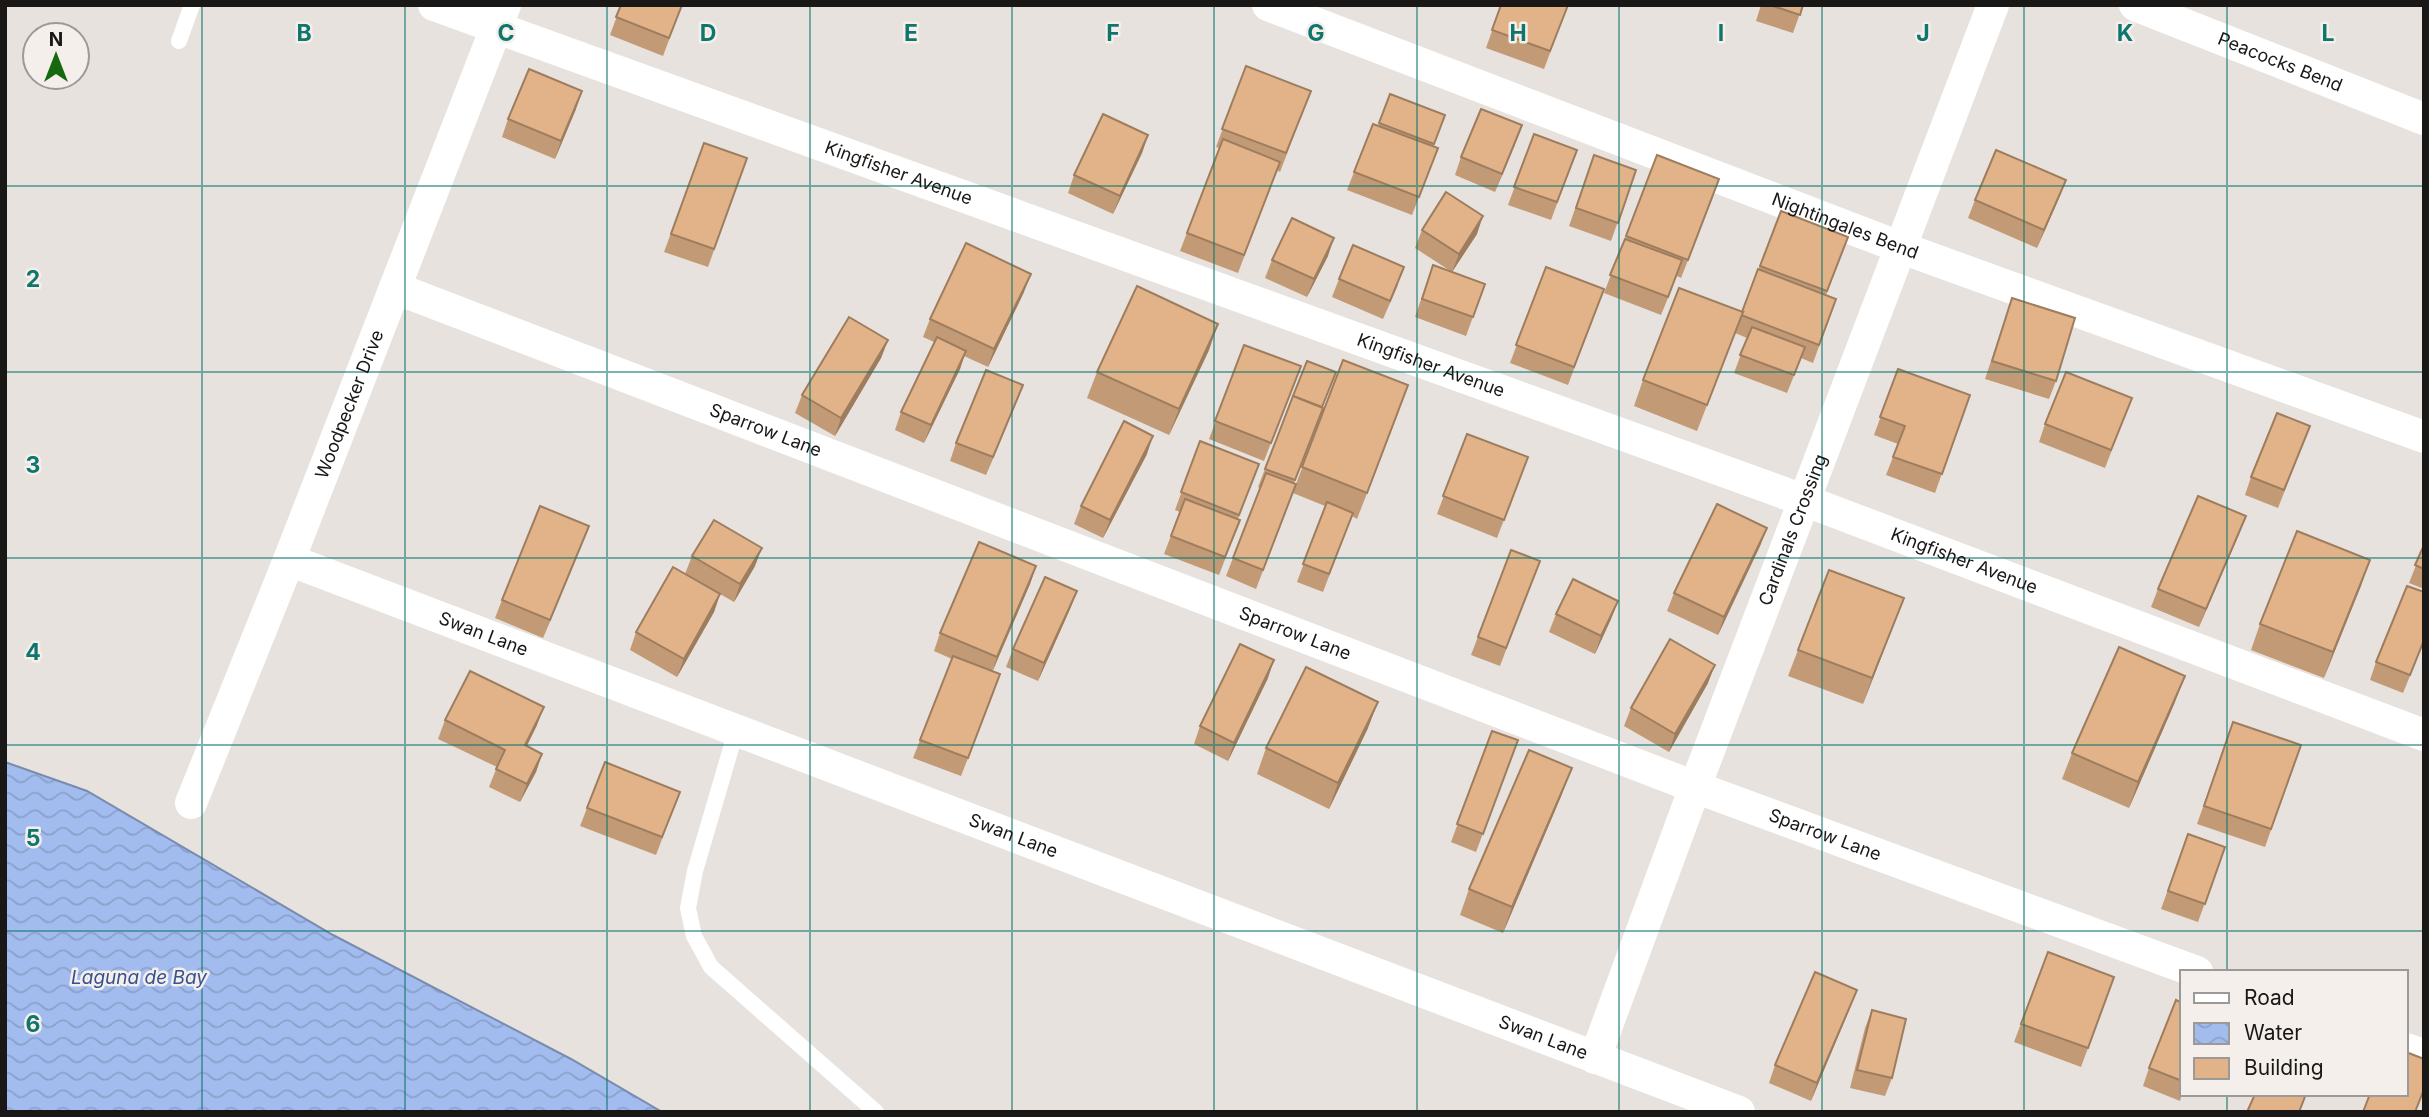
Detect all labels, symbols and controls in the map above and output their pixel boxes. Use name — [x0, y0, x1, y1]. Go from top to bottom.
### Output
text: B — [296, 19, 312, 47]
text: C — [497, 19, 515, 47]
text: D — [700, 19, 716, 47]
text: E — [904, 19, 918, 47]
text: F — [1106, 19, 1120, 47]
text: G — [1307, 19, 1325, 47]
text: H — [1509, 19, 1527, 47]
text: I — [1718, 19, 1724, 47]
text: J — [1916, 19, 1930, 47]
text: K — [2117, 19, 2133, 47]
text: L — [2321, 19, 2335, 47]
north arrow — [21, 21, 91, 91]
text: N — [49, 28, 63, 51]
street label: Peacocks Bend — [2215, 28, 2346, 96]
street label: Kingfisher Avenue — [822, 136, 975, 209]
street label: Nightingales Bend — [1769, 188, 1921, 263]
text: 2 — [26, 265, 40, 293]
street label: Woodpecker Drive — [311, 327, 387, 482]
street label: Kingfisher Avenue — [1354, 329, 1508, 401]
street label: Sparrow Lane — [707, 399, 825, 461]
text: 3 — [26, 451, 40, 479]
street label: Cardinals Crossing — [1754, 451, 1831, 608]
street label: Kingfisher Avenue — [1888, 523, 2041, 598]
street label: Sparrow Lane — [1236, 602, 1354, 664]
street label: Swan Lane — [436, 607, 531, 660]
text: 4 — [25, 638, 41, 666]
street label: Sparrow Lane — [1766, 804, 1884, 865]
street label: Swan Lane — [966, 809, 1061, 862]
text: 5 — [26, 824, 40, 852]
water label: Laguna de Bay — [71, 966, 208, 989]
legend — [2180, 970, 2408, 1096]
text: Road — [2244, 985, 2295, 1010]
text: 6 — [26, 1010, 40, 1038]
street label: Swan Lane — [1496, 1011, 1591, 1063]
text: Water — [2244, 1020, 2302, 1045]
text: Building — [2244, 1055, 2324, 1080]

